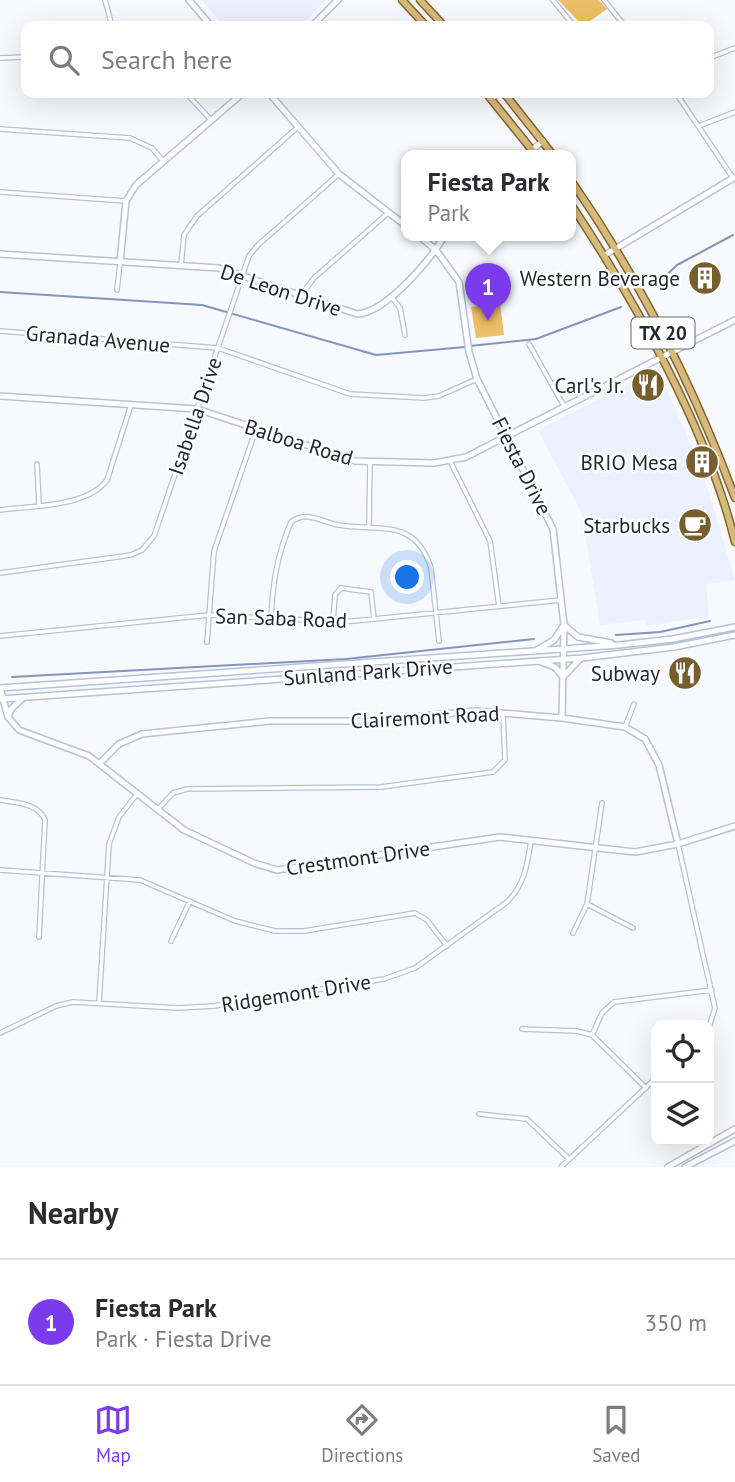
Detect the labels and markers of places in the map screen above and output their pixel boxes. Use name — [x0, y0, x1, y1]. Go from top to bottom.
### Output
building icon: Western Beverage — [686, 259, 724, 297]
pin: 1 — [465, 263, 511, 321]
place label: Western Beverage — [520, 265, 680, 292]
restaurant icon: Carl's Jr. — [629, 366, 667, 404]
place label: Carl's Jr. — [554, 372, 624, 399]
building icon: BRIO Mesa — [683, 443, 721, 481]
place label: BRIO Mesa — [581, 449, 678, 476]
cafe icon: Starbucks — [676, 506, 714, 544]
place label: Starbucks — [583, 512, 670, 539]
restaurant icon: Subway — [666, 654, 704, 692]
place label: Subway — [591, 660, 660, 687]

